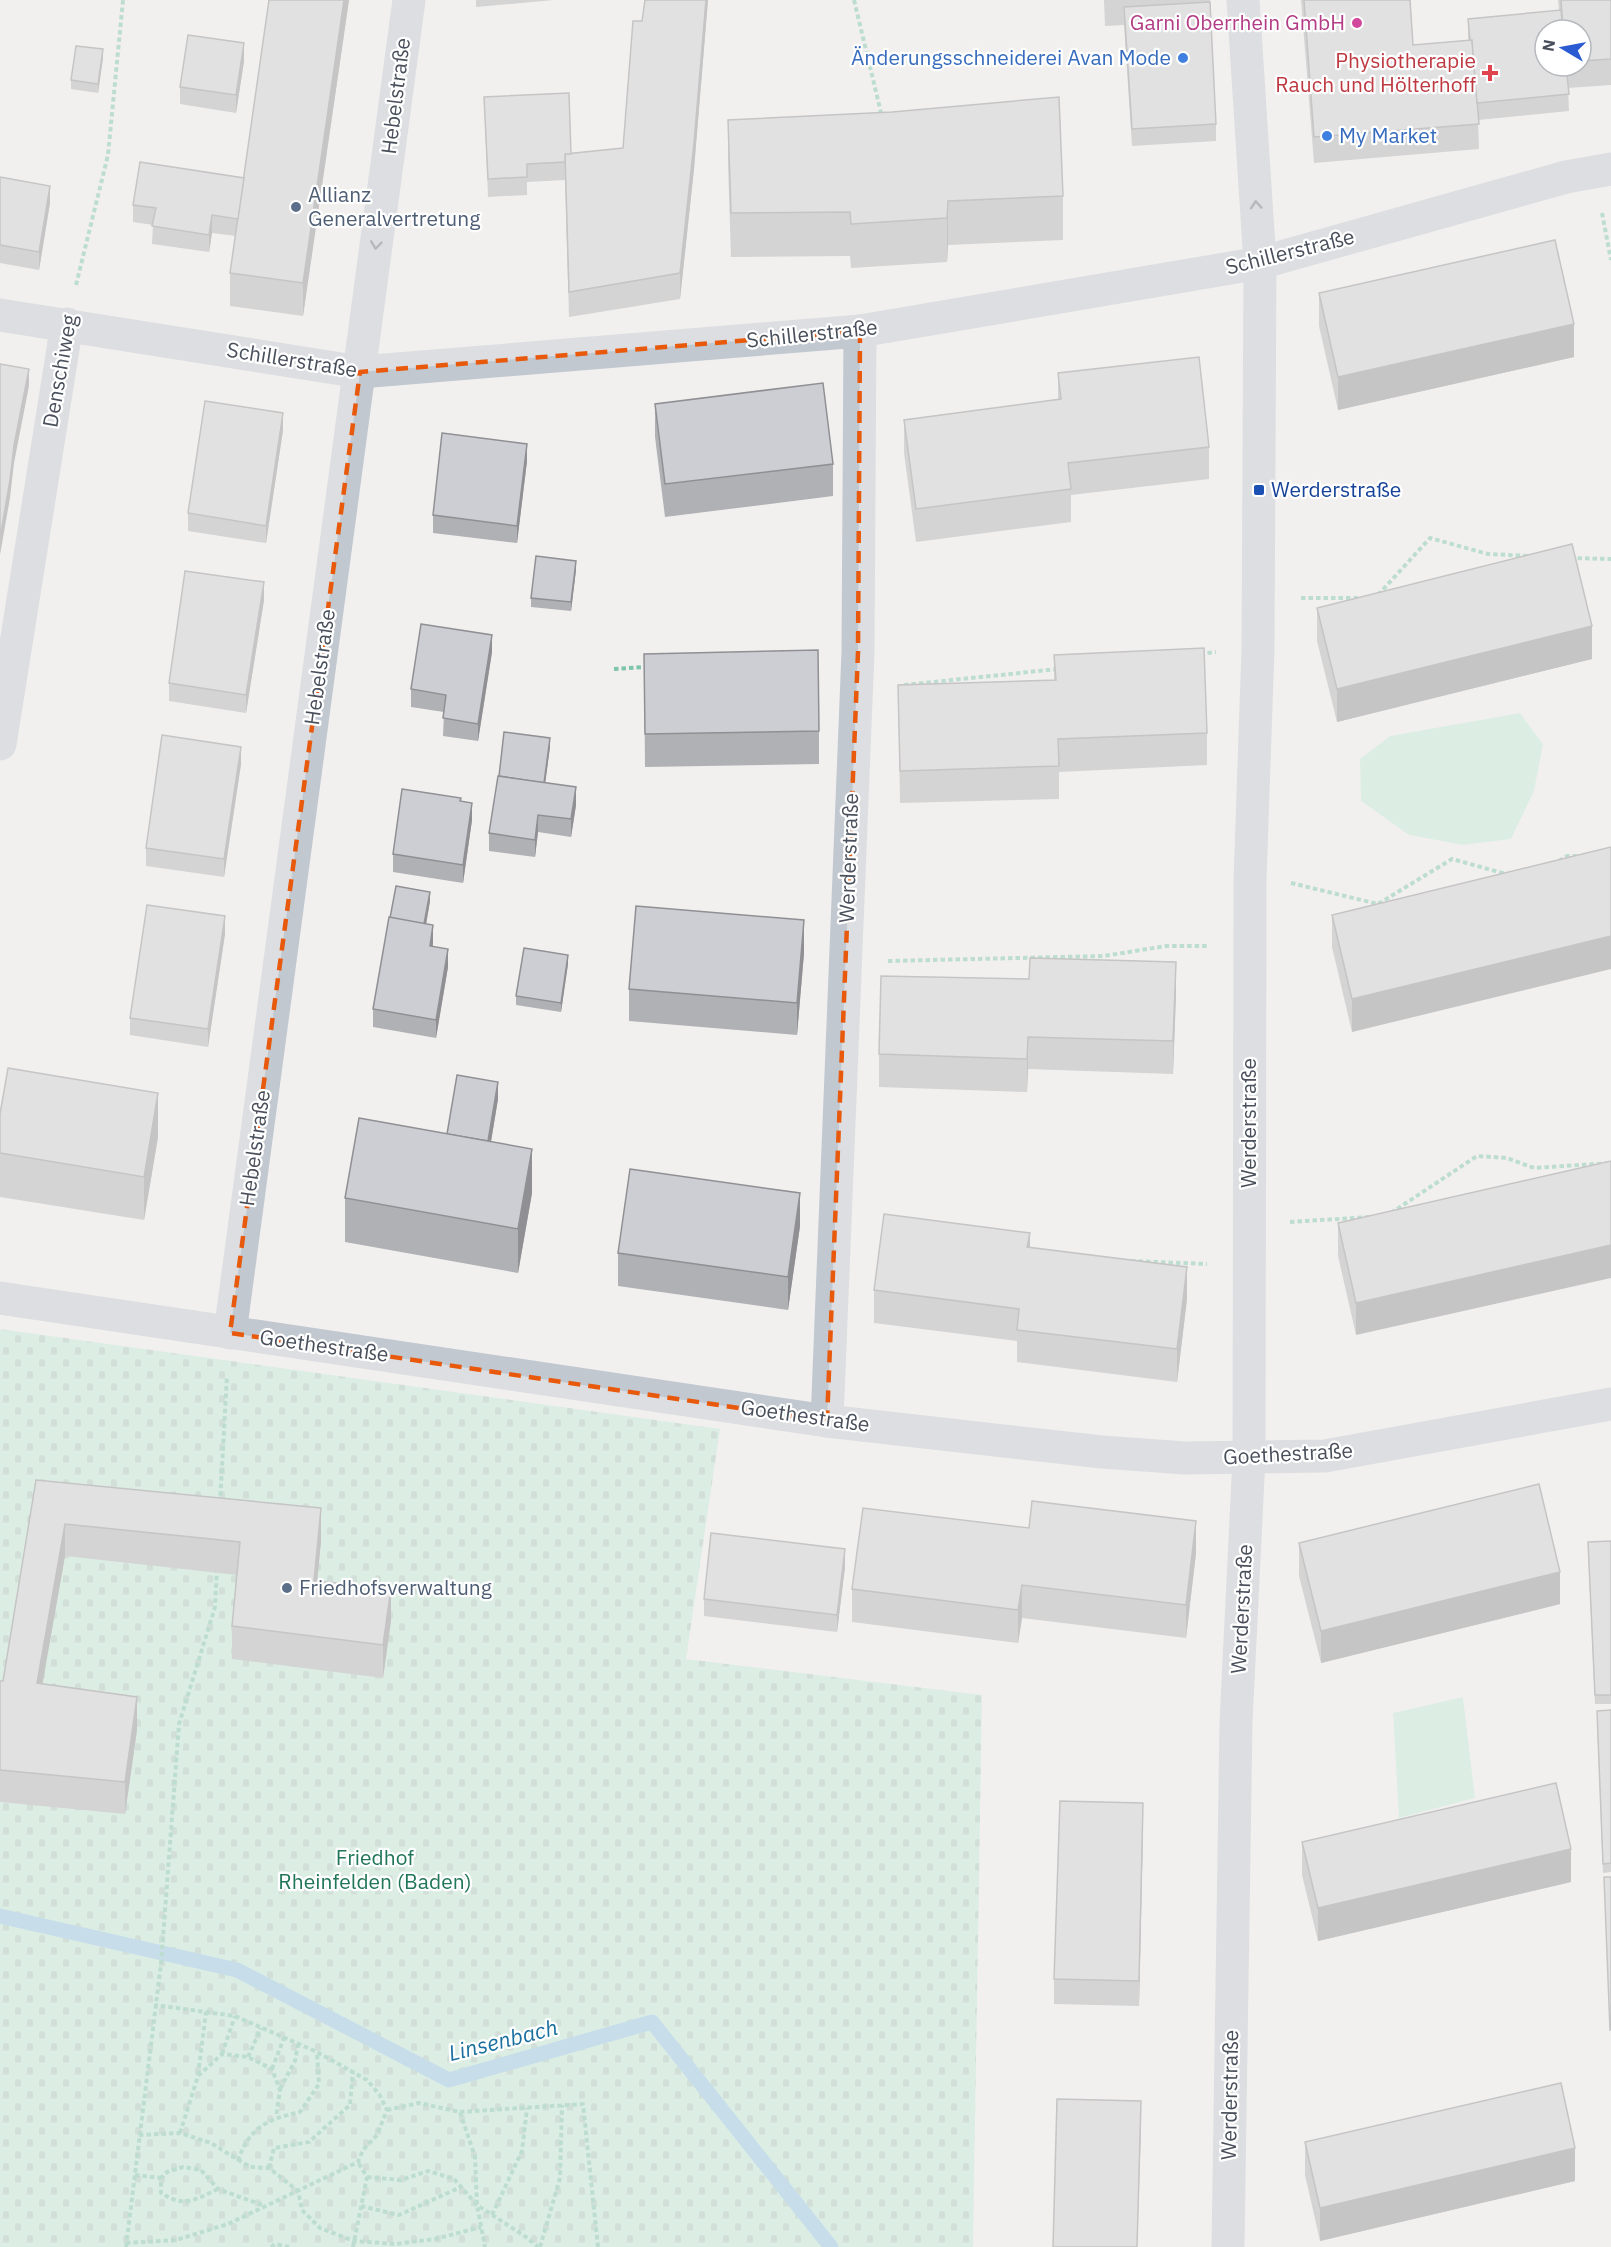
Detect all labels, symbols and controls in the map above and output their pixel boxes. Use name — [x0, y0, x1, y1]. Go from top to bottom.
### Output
place label: Garni Oberrhein GmbH — [1130, 8, 1345, 36]
marker: Garni Oberrhein GmbH — [1350, 16, 1364, 30]
north arrow — [1533, 18, 1593, 78]
street label: Hebelstraße — [374, 36, 416, 156]
text: N — [1537, 38, 1559, 53]
place label: Änderungsschneiderei Avan Mode — [851, 43, 1171, 71]
place label: Physiotherapie Rauch und Hölterhoff — [1275, 46, 1476, 98]
marker: Änderungsschneiderei Avan Mode — [1176, 51, 1190, 65]
marker: Physiotherapie Rauch und Hölterhoff — [1481, 64, 1499, 82]
place label: My Market — [1339, 121, 1437, 149]
marker: My Market — [1320, 129, 1334, 143]
place label: Allianz Generalvertretung — [308, 180, 480, 232]
marker: Allianz Generalvertretung — [289, 200, 303, 214]
one-way arrow — [1250, 201, 1263, 210]
street label: Schillerstraße — [1222, 222, 1357, 281]
one-way arrow — [371, 241, 383, 250]
street label: Denschiweg — [35, 312, 83, 429]
street label: Schillerstraße — [745, 312, 879, 354]
street label: Schillerstraße — [225, 335, 359, 383]
place label: Werderstraße — [1271, 475, 1401, 503]
marker: Werderstraße — [1252, 483, 1266, 497]
street label: Hebelstraße — [297, 607, 341, 727]
street label: Werderstraße — [832, 792, 864, 924]
street label: Werderstraße — [1234, 1058, 1262, 1188]
street label: Hebelstraße — [232, 1088, 276, 1208]
street label: Goethestraße — [258, 1322, 390, 1368]
street label: Goethestraße — [739, 1392, 871, 1438]
street label: Goethestraße — [1222, 1436, 1354, 1470]
street label: Werderstraße — [1224, 1543, 1258, 1675]
place label: Friedhofsverwaltung — [299, 1573, 492, 1601]
marker: Friedhofsverwaltung — [280, 1581, 294, 1595]
park label: Friedhof Rheinfelden (Baden) — [278, 1843, 472, 1895]
water label: Linsenbach — [445, 2012, 561, 2067]
street label: Werderstraße — [1214, 2030, 1244, 2160]

